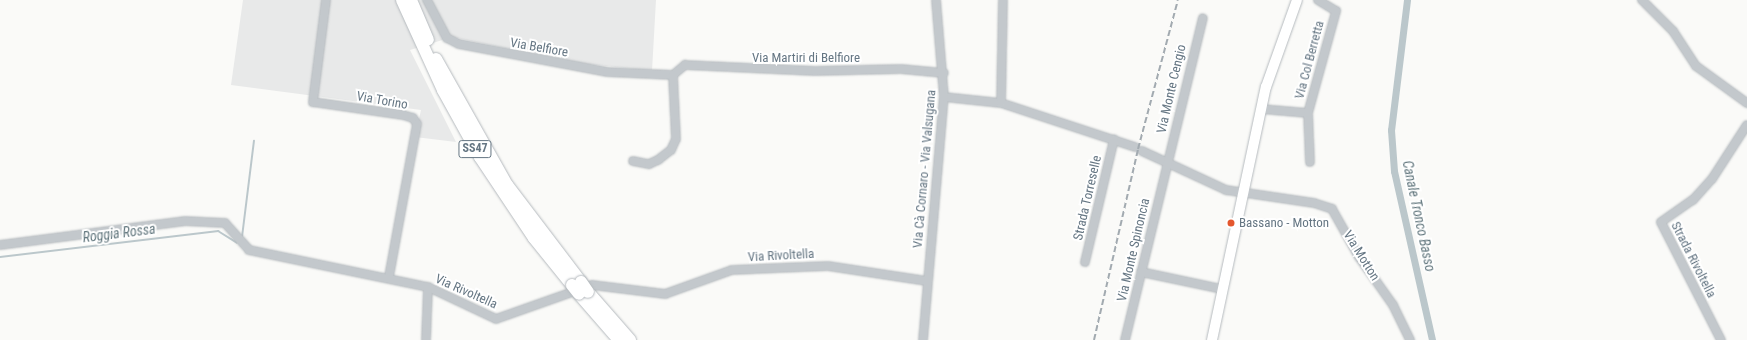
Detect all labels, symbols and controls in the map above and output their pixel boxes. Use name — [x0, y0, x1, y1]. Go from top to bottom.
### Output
street label: Via Col Berretta — [1292, 19, 1328, 101]
street label: Via Belfiore — [509, 35, 569, 61]
street label: Via Monte Cengio — [1154, 43, 1190, 135]
street label: Via Martiri di Belfiore — [752, 50, 860, 66]
street label: Via Torino — [355, 89, 409, 113]
street label: Via Cà Cornaro - Via Valsugana — [910, 89, 940, 249]
road number: SS47 — [458, 139, 492, 159]
street label: Strada Torreselle — [1071, 154, 1105, 242]
water label: Canale Tronco Basso — [1399, 159, 1439, 273]
street label: Via Monte Spinoncia — [1115, 197, 1153, 303]
place label: Bassano - Motton — [1239, 215, 1329, 231]
marker: Bassano - Motton — [1226, 218, 1236, 228]
street label: Strada Rivoltella — [1667, 219, 1719, 301]
water label: Roggia Rossa — [82, 220, 156, 246]
street label: Via Motton — [1339, 228, 1383, 284]
street label: Via Rivoltella — [747, 246, 815, 266]
street label: Via Rivoltella — [432, 271, 500, 313]

